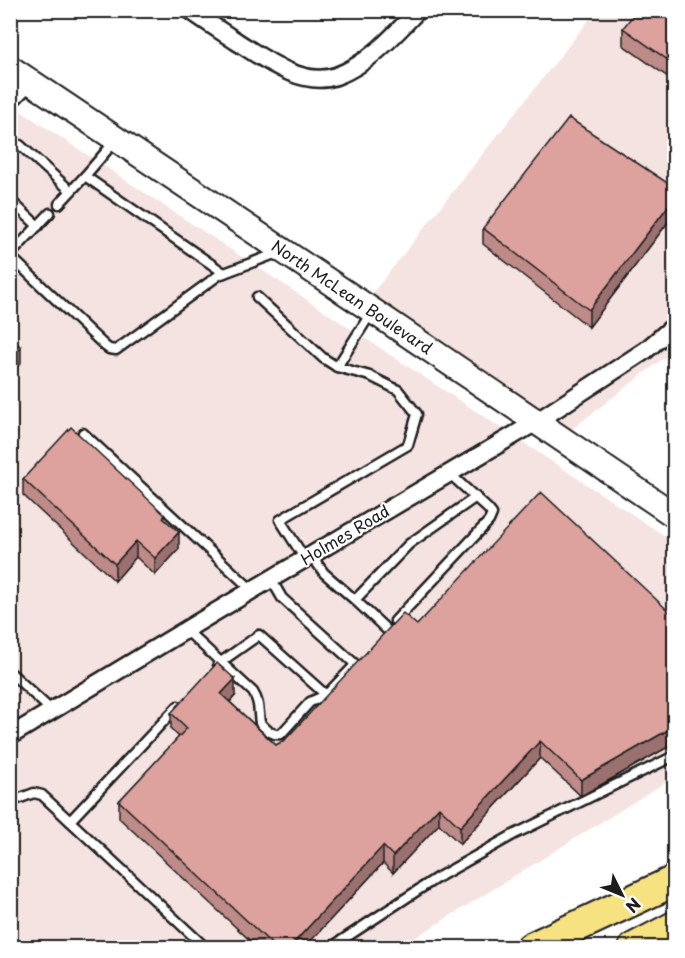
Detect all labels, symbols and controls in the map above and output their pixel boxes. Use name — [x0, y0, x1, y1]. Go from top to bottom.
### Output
street label: North McLean Boulevard — [267, 233, 438, 359]
street label: Holmes Road — [295, 498, 394, 570]
north arrow — [592, 865, 652, 925]
text: N — [621, 893, 647, 919]

